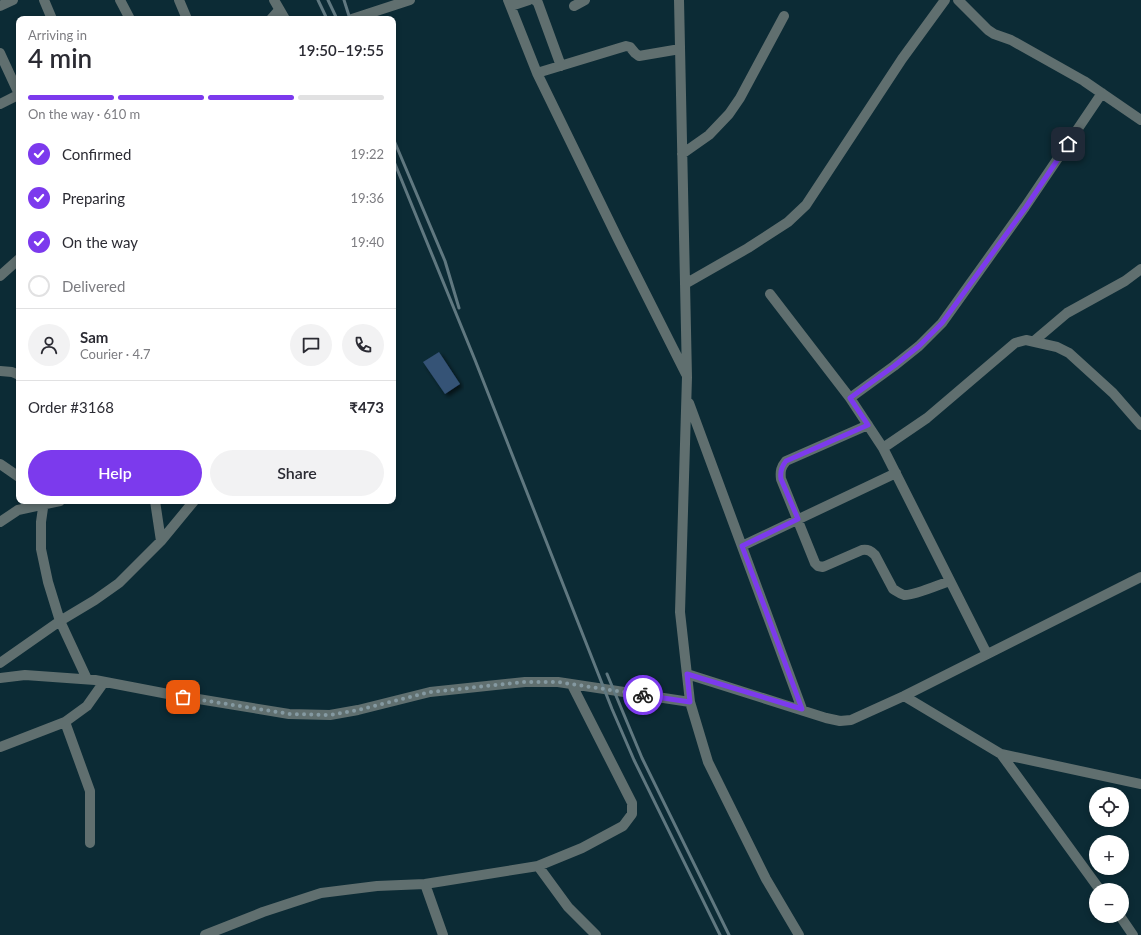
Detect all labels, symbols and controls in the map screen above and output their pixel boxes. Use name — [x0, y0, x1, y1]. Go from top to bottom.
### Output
text: Arriving in — [28, 27, 87, 43]
text: 19:50–19:55 — [298, 41, 384, 59]
text: 4 min — [28, 42, 92, 74]
text: On the way · 610 m — [28, 106, 140, 122]
pin — [1051, 127, 1085, 161]
icon: home — [1057, 133, 1079, 155]
icon: check — [28, 143, 50, 165]
text: Confirmed — [62, 145, 131, 163]
text: 19:22 — [351, 146, 384, 162]
icon: check — [28, 187, 50, 209]
text: Preparing — [62, 189, 125, 207]
text: 19:36 — [351, 190, 384, 206]
icon: check — [28, 231, 50, 253]
text: On the way — [62, 233, 138, 251]
text: 19:40 — [351, 234, 384, 250]
text: Delivered — [62, 277, 125, 295]
button: person — [28, 324, 70, 366]
button: chat — [290, 324, 332, 366]
button: phone — [342, 324, 384, 366]
text: Sam — [80, 328, 108, 346]
text: Courier · 4.7 — [80, 346, 151, 362]
text: Order #3168 — [28, 398, 114, 416]
text: ₹473 — [349, 398, 384, 416]
button: Help — [28, 450, 202, 496]
button: Share — [210, 450, 384, 496]
courier — [623, 675, 663, 715]
pin — [166, 680, 200, 714]
icon: bike — [632, 684, 654, 706]
icon: bag — [172, 686, 194, 708]
map controls — [1089, 787, 1129, 923]
button: locate — [1089, 787, 1129, 827]
button: + — [1089, 835, 1129, 875]
button: − — [1089, 883, 1129, 923]

